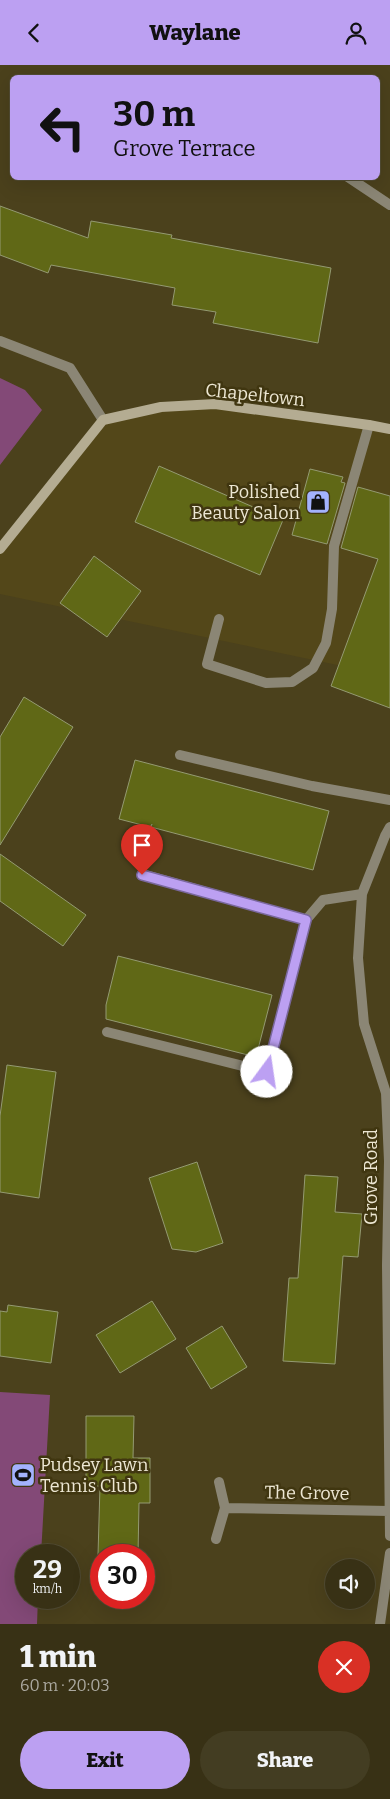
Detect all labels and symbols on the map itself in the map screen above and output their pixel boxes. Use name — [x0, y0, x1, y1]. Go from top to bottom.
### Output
street label: Chapeltown — [204, 379, 306, 411]
place label: Polished Beauty Salon — [191, 481, 301, 524]
shop icon: Polished Beauty Salon — [305, 489, 331, 515]
pin — [121, 824, 163, 875]
position arrow — [240, 1045, 292, 1097]
street label: Grove Road — [360, 1129, 382, 1225]
place label: Pudsey Lawn Tennis Club — [40, 1454, 149, 1497]
sports icon: Pudsey Lawn Tennis Club — [10, 1462, 36, 1488]
street label: The Grove — [264, 1481, 350, 1505]
speed limit sign: 30 — [90, 1544, 155, 1609]

